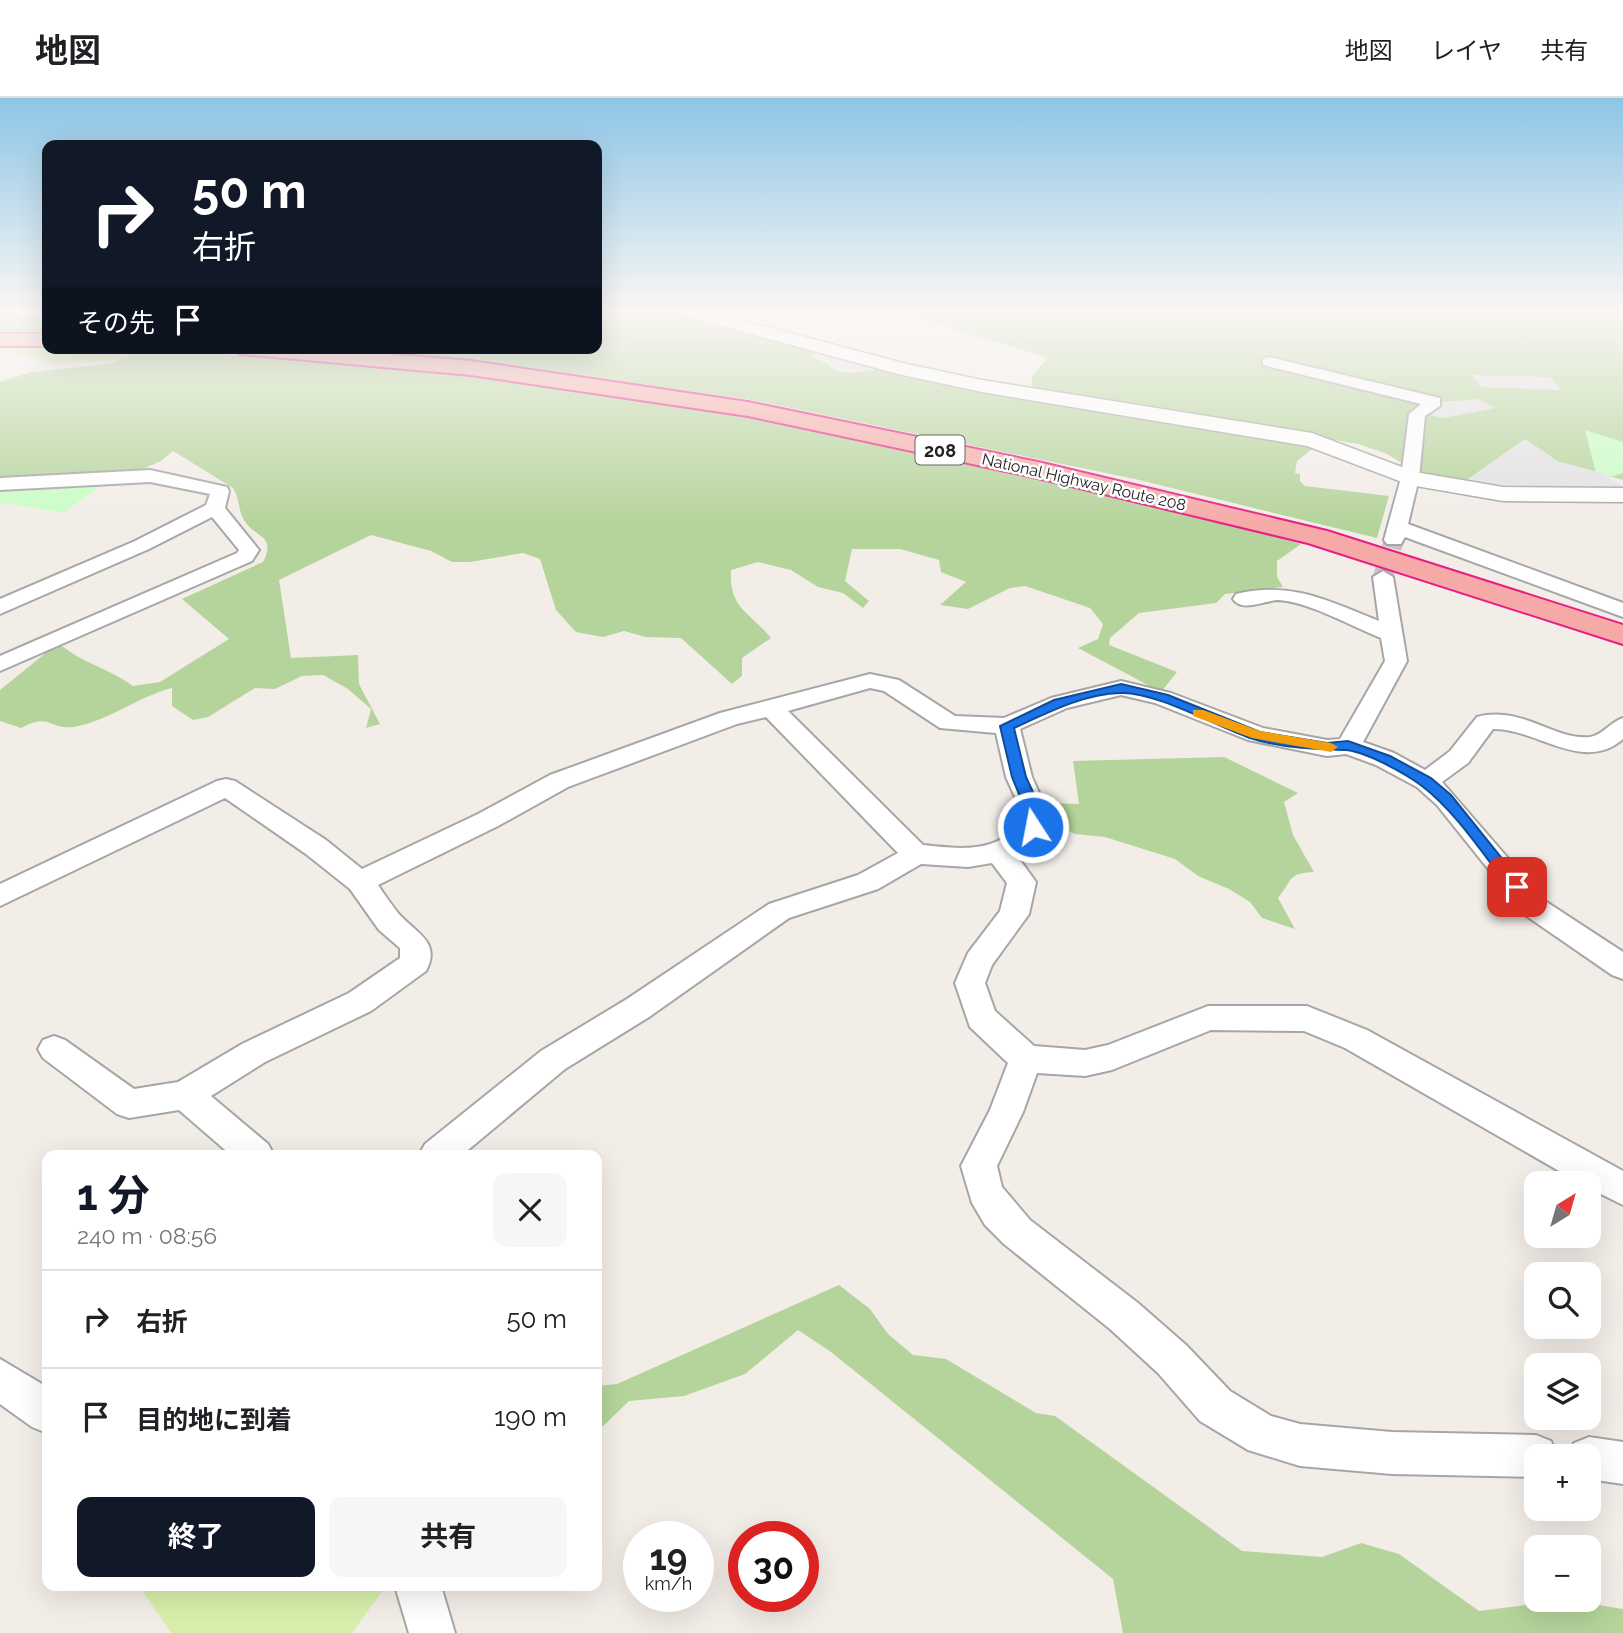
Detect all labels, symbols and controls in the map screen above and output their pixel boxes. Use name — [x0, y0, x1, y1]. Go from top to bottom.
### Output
text: 地図 — [35, 31, 101, 70]
text: 地図 — [1345, 36, 1393, 65]
text: レイヤ — [1431, 36, 1502, 65]
text: 共有 — [1540, 36, 1588, 65]
text: 50 m — [192, 162, 307, 219]
icon: right — [77, 168, 168, 259]
text: 右折 — [192, 228, 256, 265]
icon: arrive — [169, 301, 207, 339]
text: その先 — [77, 308, 155, 338]
road number: 208 — [916, 436, 964, 464]
street label: National Highway Route 208 — [980, 449, 1188, 515]
position arrow — [996, 790, 1070, 864]
pin — [1487, 857, 1547, 917]
icon: arrive — [1498, 868, 1536, 906]
text: 1 分 — [77, 1171, 150, 1220]
north arrow — [1524, 1171, 1601, 1248]
map controls — [1524, 1171, 1601, 1612]
button: close — [493, 1173, 567, 1247]
text: 240 m · 08:56 — [77, 1222, 217, 1249]
button: search — [1524, 1262, 1601, 1339]
icon: right — [77, 1300, 115, 1338]
text: 50 m — [506, 1304, 567, 1334]
text: 右折 — [136, 1307, 188, 1337]
button: layers — [1524, 1353, 1601, 1430]
icon: arrive — [77, 1398, 115, 1436]
text: 190 m — [494, 1402, 567, 1432]
text: 目的地に到着 — [136, 1405, 292, 1435]
button: + — [1524, 1444, 1601, 1521]
button: 終了 — [77, 1497, 315, 1577]
button: 共有 — [329, 1497, 567, 1577]
speed limit sign: 30 — [728, 1521, 819, 1612]
button: − — [1524, 1535, 1601, 1612]
text: 19 — [650, 1537, 687, 1578]
text: km/h — [645, 1573, 692, 1594]

